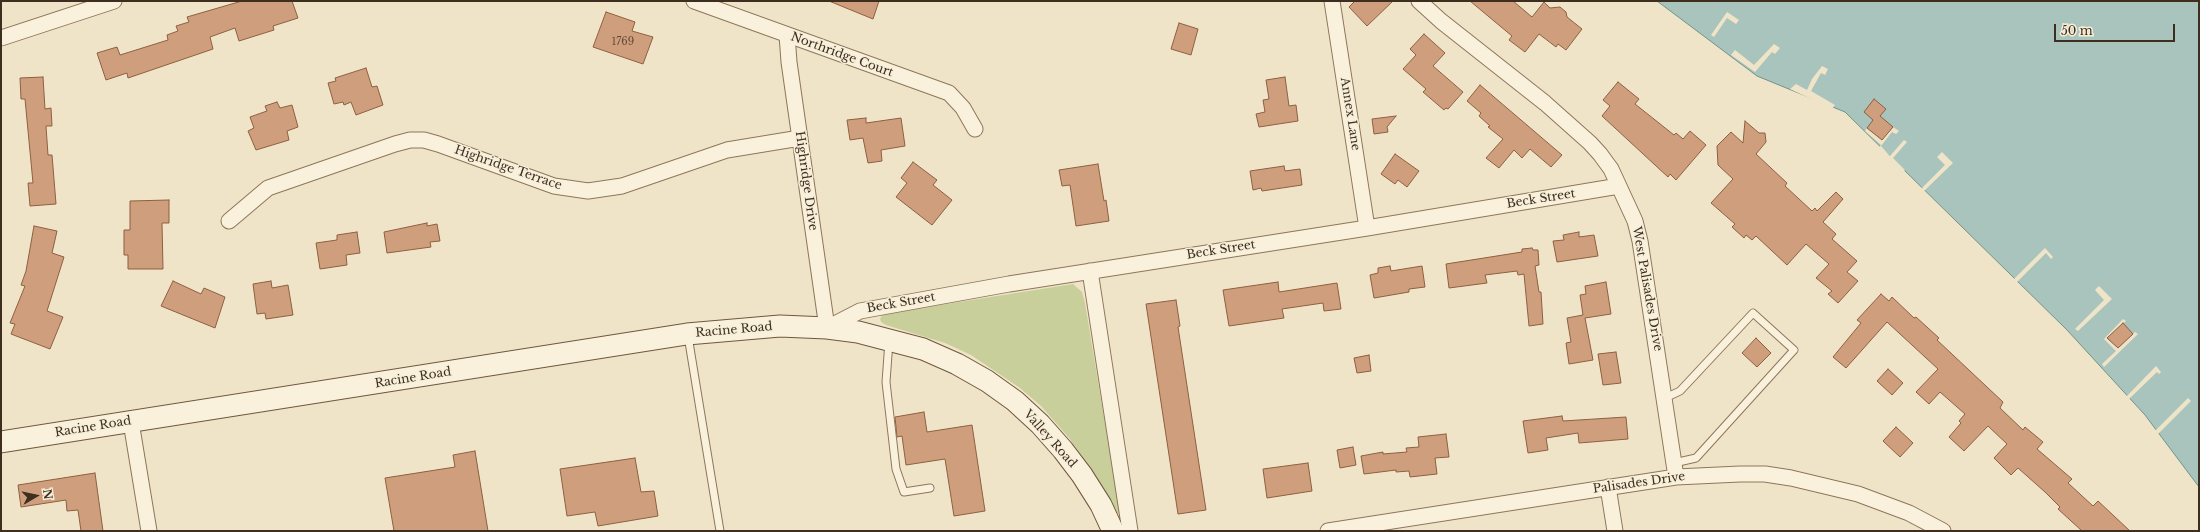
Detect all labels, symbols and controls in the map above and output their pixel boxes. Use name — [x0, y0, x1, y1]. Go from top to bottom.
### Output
scale bar — [2056, 16, 2177, 42]
text: 50 m — [2061, 23, 2093, 38]
street label: Northridge Court — [789, 30, 895, 80]
house number: 1769 — [612, 36, 634, 48]
street label: Annex Lane — [1337, 76, 1363, 152]
street label: Highridge Drive — [792, 130, 820, 232]
street label: Highridge Terrace — [452, 143, 564, 193]
street label: Beck Street — [1506, 186, 1576, 212]
street label: West Palisades Drive — [1629, 225, 1665, 353]
street label: Beck Street — [1186, 237, 1256, 263]
street label: Beck Street — [866, 290, 936, 316]
street label: Racine Road — [695, 319, 773, 341]
street label: Racine Road — [374, 365, 452, 391]
street label: Valley Road — [1020, 407, 1080, 471]
street label: Racine Road — [54, 414, 132, 440]
street label: Palisades Drive — [1592, 469, 1686, 497]
north arrow — [16, 476, 56, 516]
text: N — [40, 488, 56, 500]

